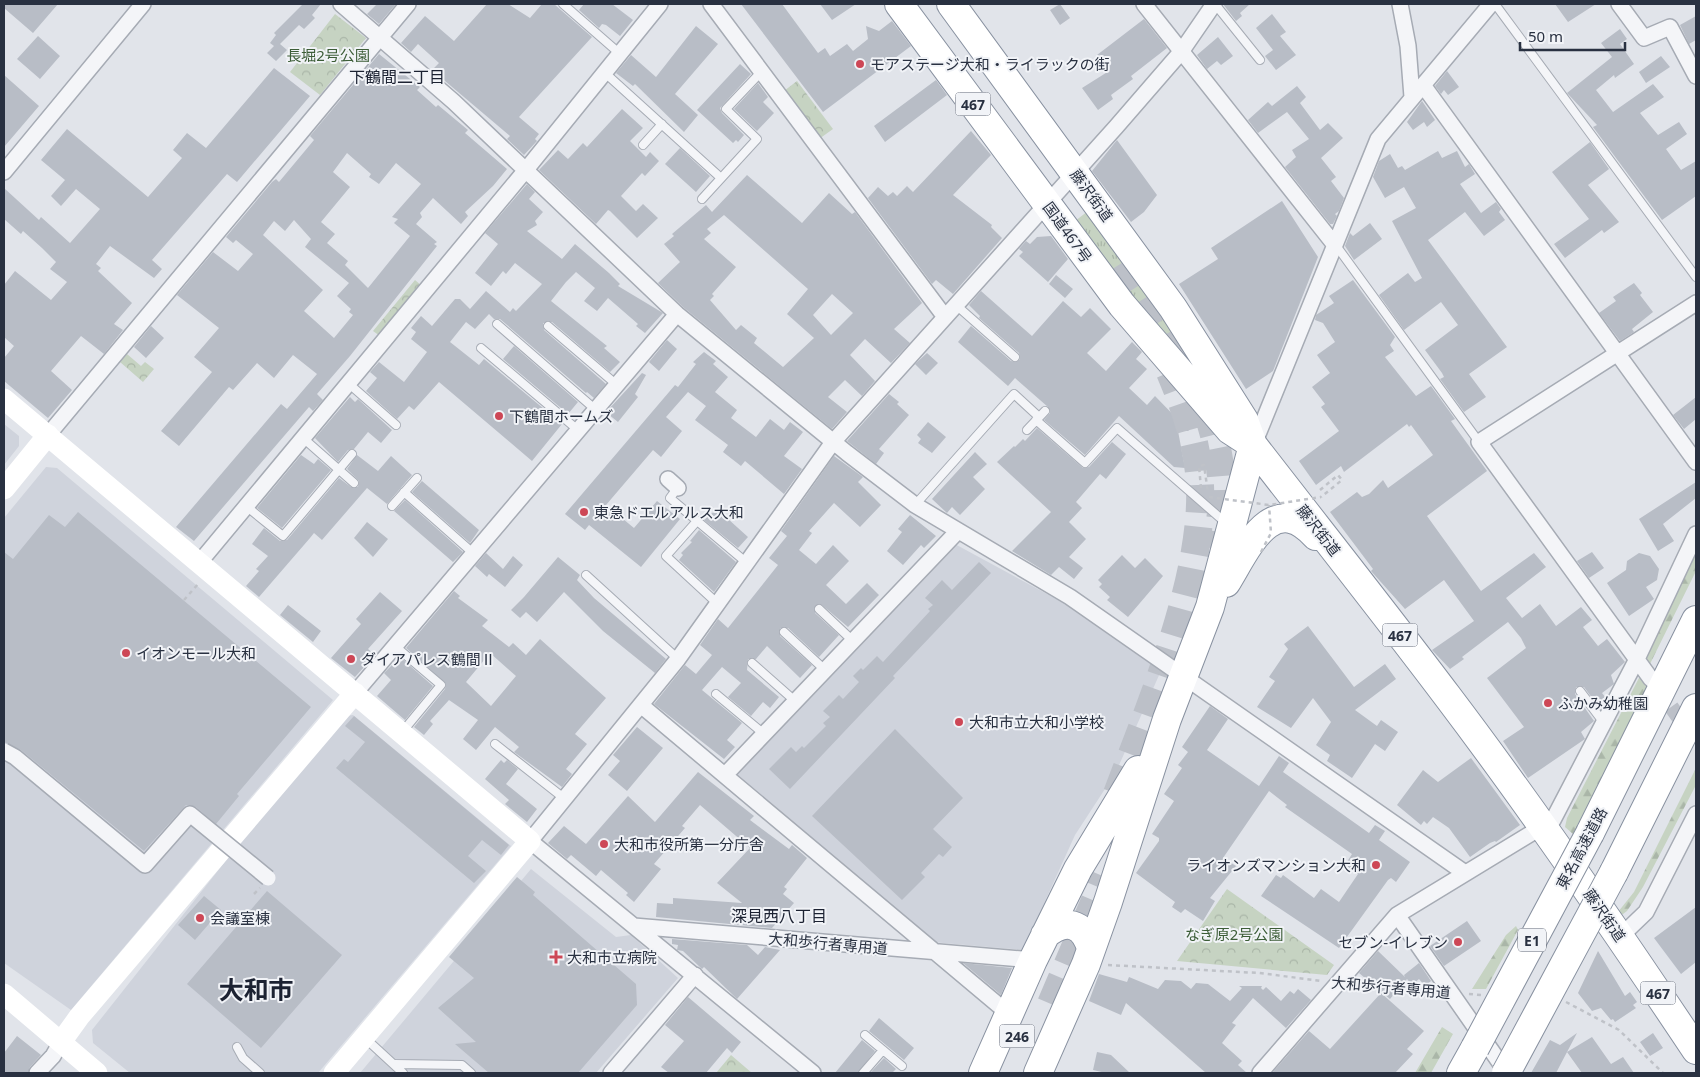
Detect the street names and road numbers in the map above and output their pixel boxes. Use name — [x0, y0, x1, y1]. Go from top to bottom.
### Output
road number: 467 — [956, 92, 990, 116]
street label: 藤沢街道 — [1066, 165, 1118, 225]
street label: 国道467号 — [1039, 198, 1097, 266]
street label: 藤沢街道 — [1293, 500, 1345, 560]
road number: 467 — [1382, 624, 1418, 646]
street label: 東名高速道路 — [1551, 804, 1611, 892]
street label: 藤沢街道 — [1580, 885, 1630, 945]
street label: 大和歩行者専用道 — [767, 928, 889, 958]
road number: E1 — [1518, 928, 1546, 952]
street label: 大和歩行者専用道 — [1330, 972, 1452, 1002]
road number: 467 — [1640, 981, 1676, 1004]
road number: 246 — [1000, 1024, 1034, 1048]

